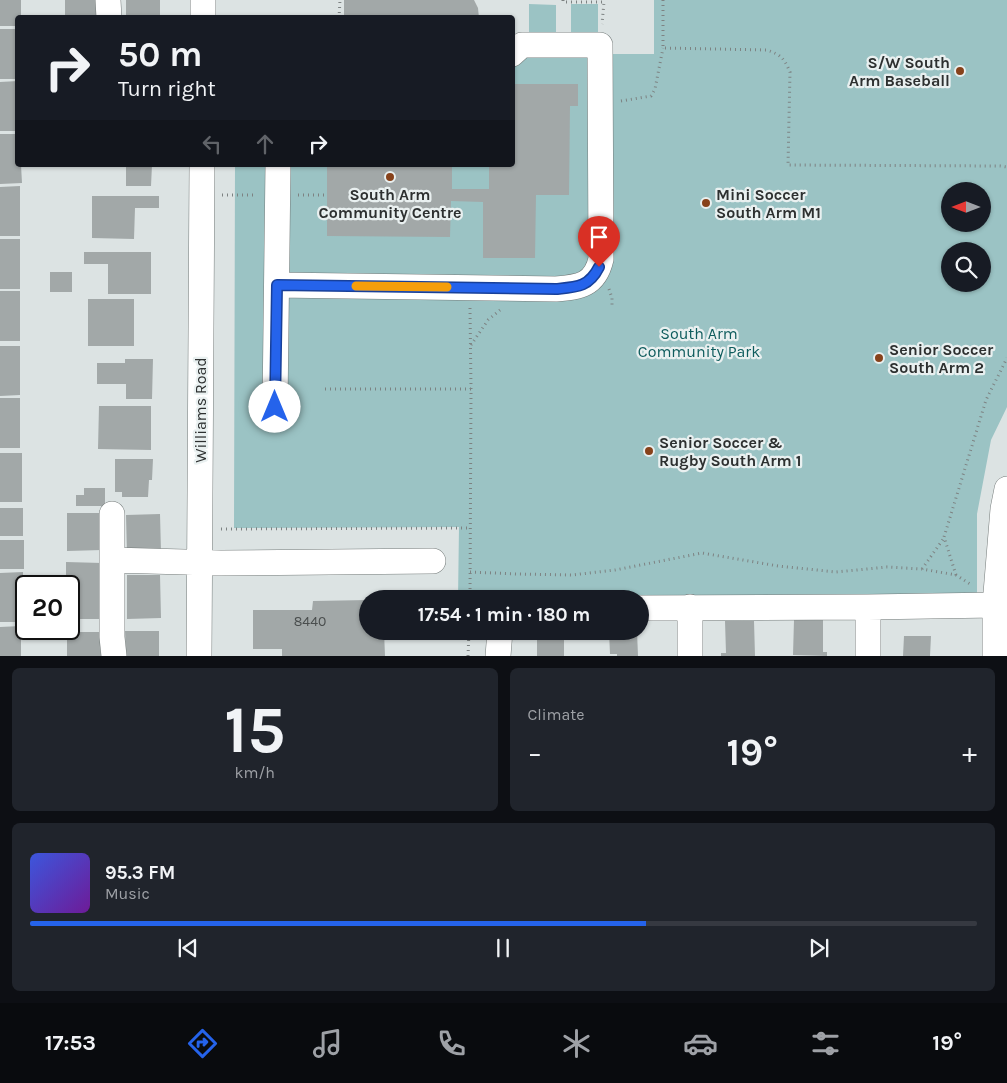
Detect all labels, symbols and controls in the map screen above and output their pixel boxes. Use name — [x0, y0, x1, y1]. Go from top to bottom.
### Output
text: 50 m — [118, 34, 203, 75]
icon: right — [35, 35, 100, 100]
place label: S/W South Arm Baseball — [849, 53, 950, 90]
marker: S/W South Arm Baseball — [954, 65, 966, 77]
text: Turn right — [118, 76, 216, 102]
icon: left — [198, 130, 226, 158]
icon: ahead — [251, 130, 279, 158]
icon: right — [304, 130, 332, 158]
marker: South Arm Community Centre — [384, 171, 396, 183]
north arrow — [941, 182, 991, 232]
map controls — [941, 182, 991, 292]
place label: South Arm Community Centre — [319, 185, 461, 222]
place label: Mini Soccer South Arm M1 — [716, 185, 821, 222]
marker: Mini Soccer South Arm M1 — [700, 197, 712, 209]
pin — [578, 216, 620, 267]
icon: arrive — [585, 223, 613, 251]
button: search — [941, 242, 991, 292]
park label: South Arm Community Park — [638, 324, 760, 361]
place label: Senior Soccer South Arm 2 — [889, 340, 994, 377]
marker: Senior Soccer South Arm 2 — [873, 352, 885, 364]
street label: Williams Road — [191, 357, 210, 463]
position arrow — [248, 380, 300, 432]
place label: Senior Soccer & Rugby South Arm 1 — [659, 433, 801, 470]
marker: Senior Soccer & Rugby South Arm 1 — [643, 445, 655, 457]
speed limit sign: 20 — [15, 575, 80, 640]
text: 17:54 · 1 min · 180 m — [418, 604, 590, 626]
house number: 8440 — [294, 613, 326, 630]
text: 15 — [224, 692, 285, 768]
text: Climate — [528, 705, 585, 724]
text: 19° — [727, 730, 778, 775]
text: − — [528, 736, 542, 769]
text: + — [962, 736, 977, 769]
text: km/h — [234, 763, 275, 782]
text: 95.3 FM — [105, 862, 175, 884]
text: Music — [105, 884, 150, 903]
icon: previous — [174, 934, 202, 962]
icon: pause — [489, 934, 517, 962]
icon: next — [805, 934, 833, 962]
icon: directions — [185, 1026, 220, 1061]
icon: music — [310, 1026, 345, 1061]
icon: phone — [434, 1026, 469, 1061]
icon: climate — [559, 1026, 594, 1061]
icon: car — [683, 1026, 718, 1061]
icon: filters — [808, 1026, 843, 1061]
text: 17:53 — [45, 1030, 96, 1056]
text: 19° — [932, 1030, 962, 1056]

